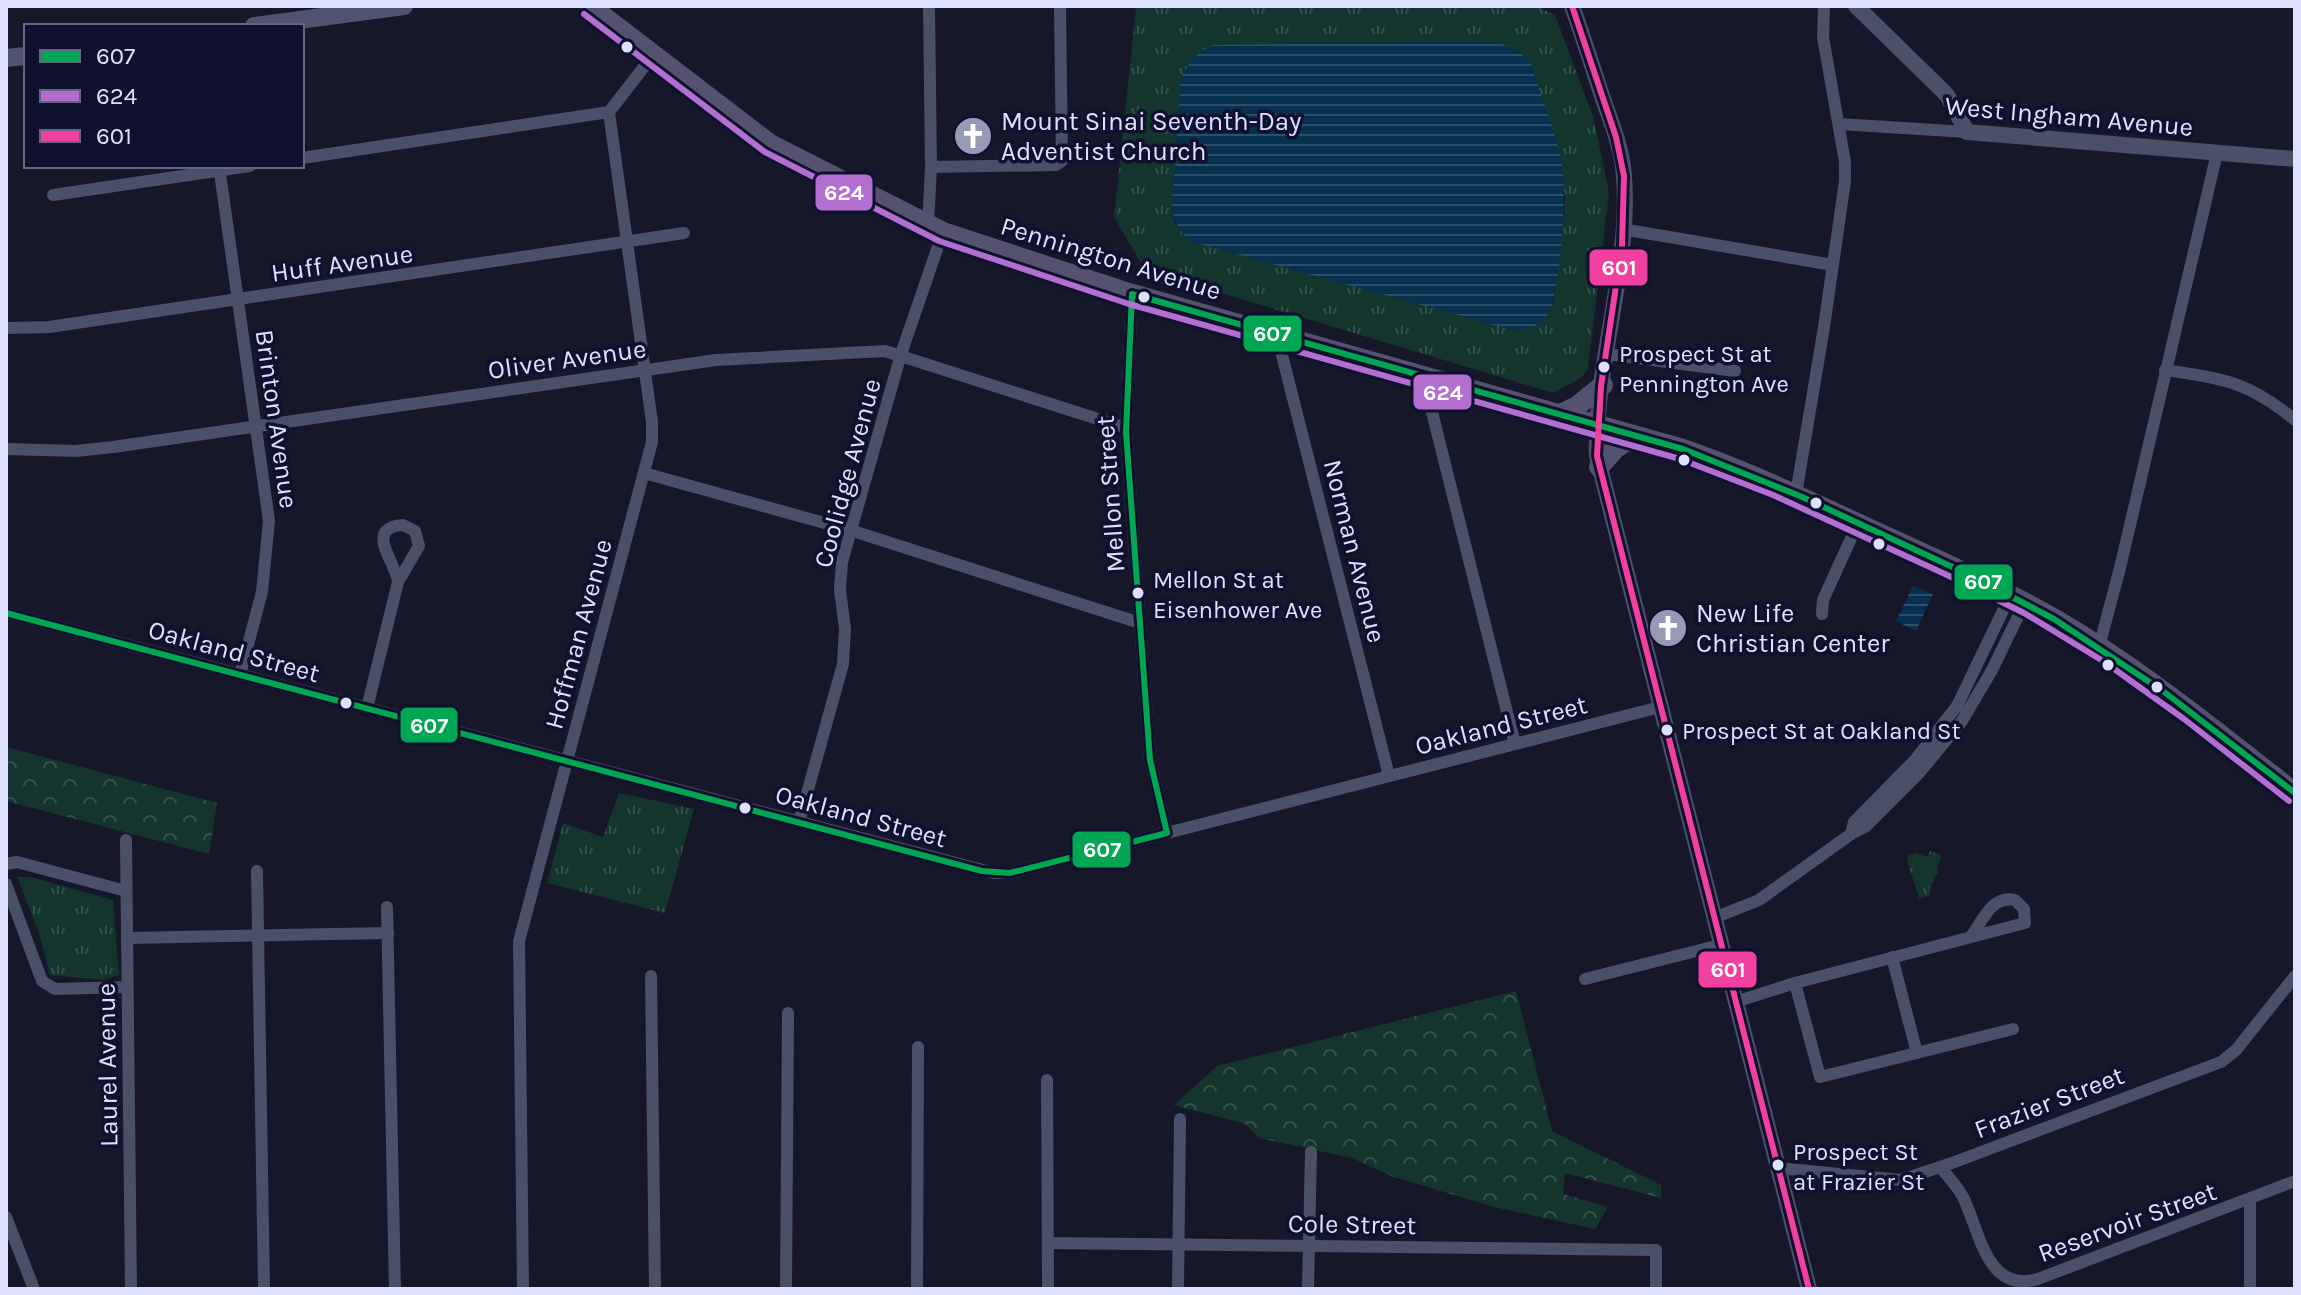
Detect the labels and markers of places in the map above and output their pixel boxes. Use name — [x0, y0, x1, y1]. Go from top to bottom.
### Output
unlabelled marker — [619, 39, 635, 55]
place label: Mount Sinai Seventh-Day Adventist Church — [1001, 106, 1301, 167]
church icon: Mount Sinai Seventh-Day Adventist Church — [952, 115, 994, 157]
unlabelled marker — [1136, 289, 1152, 305]
place label: Prospect St at Pennington Ave — [1619, 340, 1789, 398]
marker: Prospect St at Pennington Ave — [1596, 359, 1612, 375]
unlabelled marker — [1676, 452, 1692, 468]
unlabelled marker — [1808, 495, 1824, 511]
unlabelled marker — [1871, 536, 1887, 552]
place label: Mellon St at Eisenhower Ave — [1153, 566, 1322, 624]
marker: Mellon St at Eisenhower Ave — [1130, 585, 1146, 601]
place label: New Life Christian Center — [1696, 598, 1890, 659]
church icon: New Life Christian Center — [1647, 607, 1689, 649]
unlabelled marker — [2100, 657, 2116, 673]
unlabelled marker — [2149, 679, 2165, 695]
unlabelled marker — [338, 695, 354, 711]
place label: Prospect St at Oakland St — [1682, 717, 1960, 745]
marker: Prospect St at Oakland St — [1659, 722, 1675, 738]
unlabelled marker — [737, 800, 753, 816]
place label: Prospect St at Frazier St — [1793, 1138, 1924, 1196]
marker: Prospect St at Frazier St — [1770, 1157, 1786, 1173]

